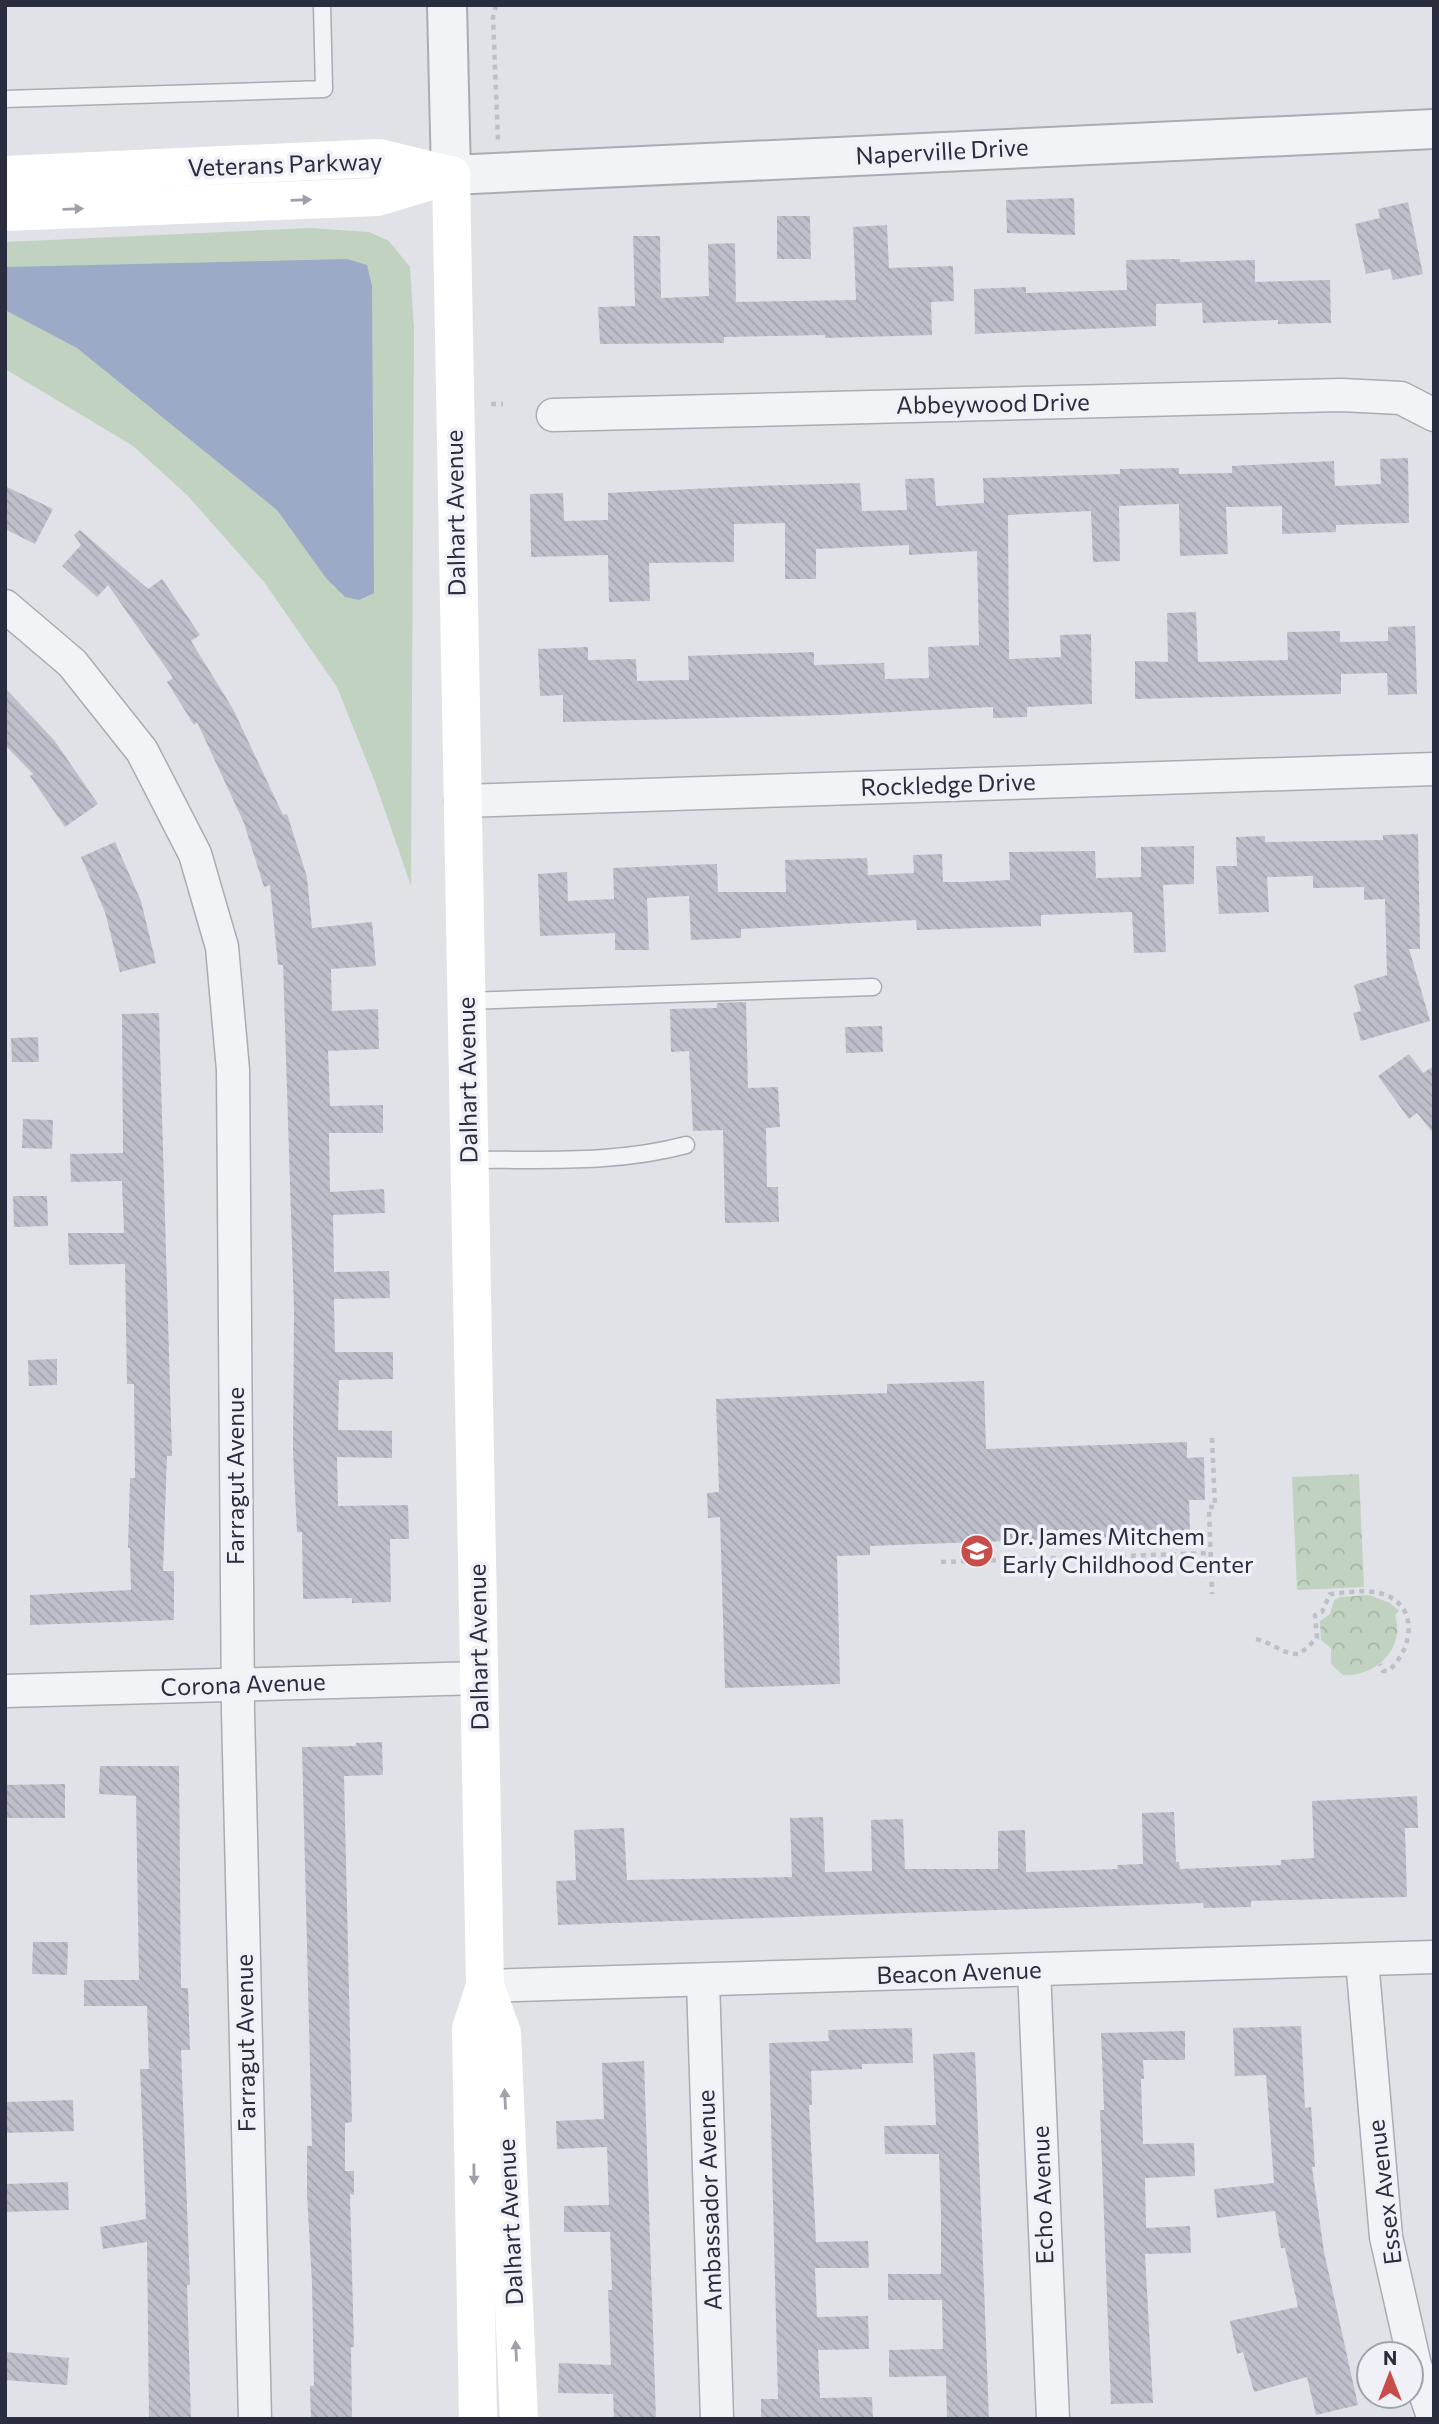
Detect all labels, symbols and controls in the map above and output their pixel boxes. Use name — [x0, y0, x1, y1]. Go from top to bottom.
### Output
street label: Naperville Drive — [855, 131, 1029, 170]
street label: Veterans Parkway — [187, 146, 383, 181]
one-way arrow — [290, 194, 312, 205]
one-way arrow — [63, 204, 85, 215]
street label: Abbeywood Drive — [896, 386, 1090, 419]
street label: Dalhart Avenue — [439, 429, 470, 597]
street label: Rockledge Drive — [860, 766, 1036, 801]
street label: Dalhart Avenue — [451, 996, 482, 1164]
street label: Farragut Avenue — [220, 1387, 249, 1565]
place label: Dr. James Mitchem Early Childhood Center — [1002, 1521, 1254, 1578]
school or university icon: Dr. James Mitchem Early Childhood Center — [958, 1532, 996, 1570]
street label: Dalhart Avenue — [462, 1563, 493, 1731]
street label: Corona Avenue — [160, 1666, 326, 1701]
street label: Farragut Avenue — [228, 1954, 261, 2132]
street label: Beacon Avenue — [876, 1954, 1042, 1989]
one-way arrow — [500, 2088, 511, 2110]
street label: Ambassador Avenue — [690, 2089, 727, 2311]
street label: Essex Avenue — [1360, 2118, 1407, 2266]
street label: Echo Avenue — [1025, 2125, 1058, 2265]
street label: Dalhart Avenue — [491, 2138, 528, 2306]
one-way arrow — [468, 2163, 479, 2185]
one-way arrow — [511, 2339, 522, 2361]
north arrow — [1355, 2340, 1425, 2410]
text: N — [1383, 2346, 1397, 2369]

